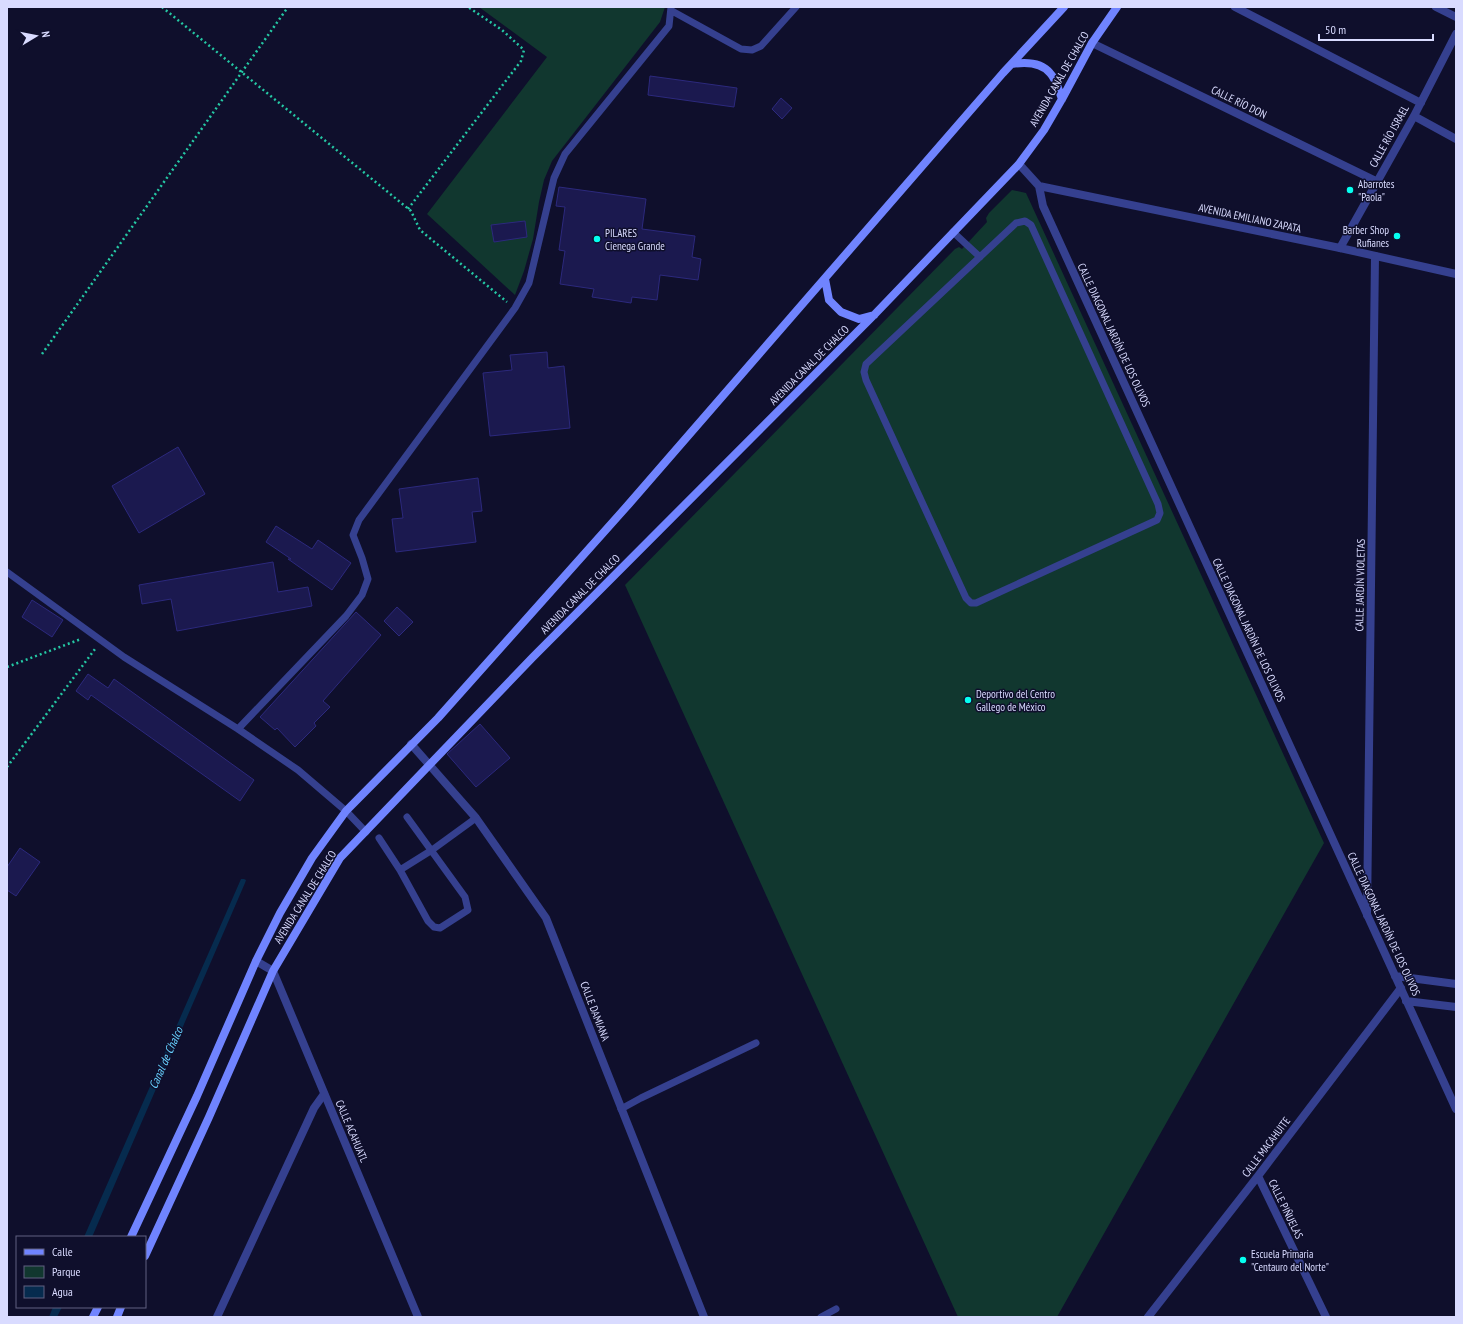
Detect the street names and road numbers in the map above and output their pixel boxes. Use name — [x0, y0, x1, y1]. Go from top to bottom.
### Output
street label: AVENIDA CANAL DE CHALCO — [1026, 29, 1092, 129]
street label: CALLE RÍO DON — [1209, 83, 1269, 121]
street label: CALLE RÍO ISRAEL — [1366, 102, 1412, 170]
street label: AVENIDA EMILIANO ZAPATA — [1197, 200, 1304, 236]
street label: CALLE DIAGONAL JARDÍN DE LOS OLIVOS — [1075, 261, 1154, 409]
street label: AVENIDA CANAL DE CHALCO — [766, 322, 852, 408]
street label: CALLE JARDÍN VIOLETAS — [1352, 538, 1368, 632]
street label: AVENIDA CANAL DE CHALCO — [537, 551, 623, 637]
street label: CALLE DIAGONAL JARDÍN DE LOS OLIVOS — [1210, 556, 1289, 704]
street label: AVENIDA CANAL DE CHALCO — [271, 848, 339, 946]
street label: CALLE DIAGONAL JARDÍN DE LOS OLIVOS — [1345, 850, 1424, 998]
street label: CALLE DAMIANA — [577, 979, 613, 1044]
street label: CALLE ACAHUATL — [333, 1098, 372, 1165]
street label: CALLE MACAHUITE — [1239, 1114, 1293, 1180]
street label: CALLE PIÑUELAS — [1266, 1177, 1307, 1241]

